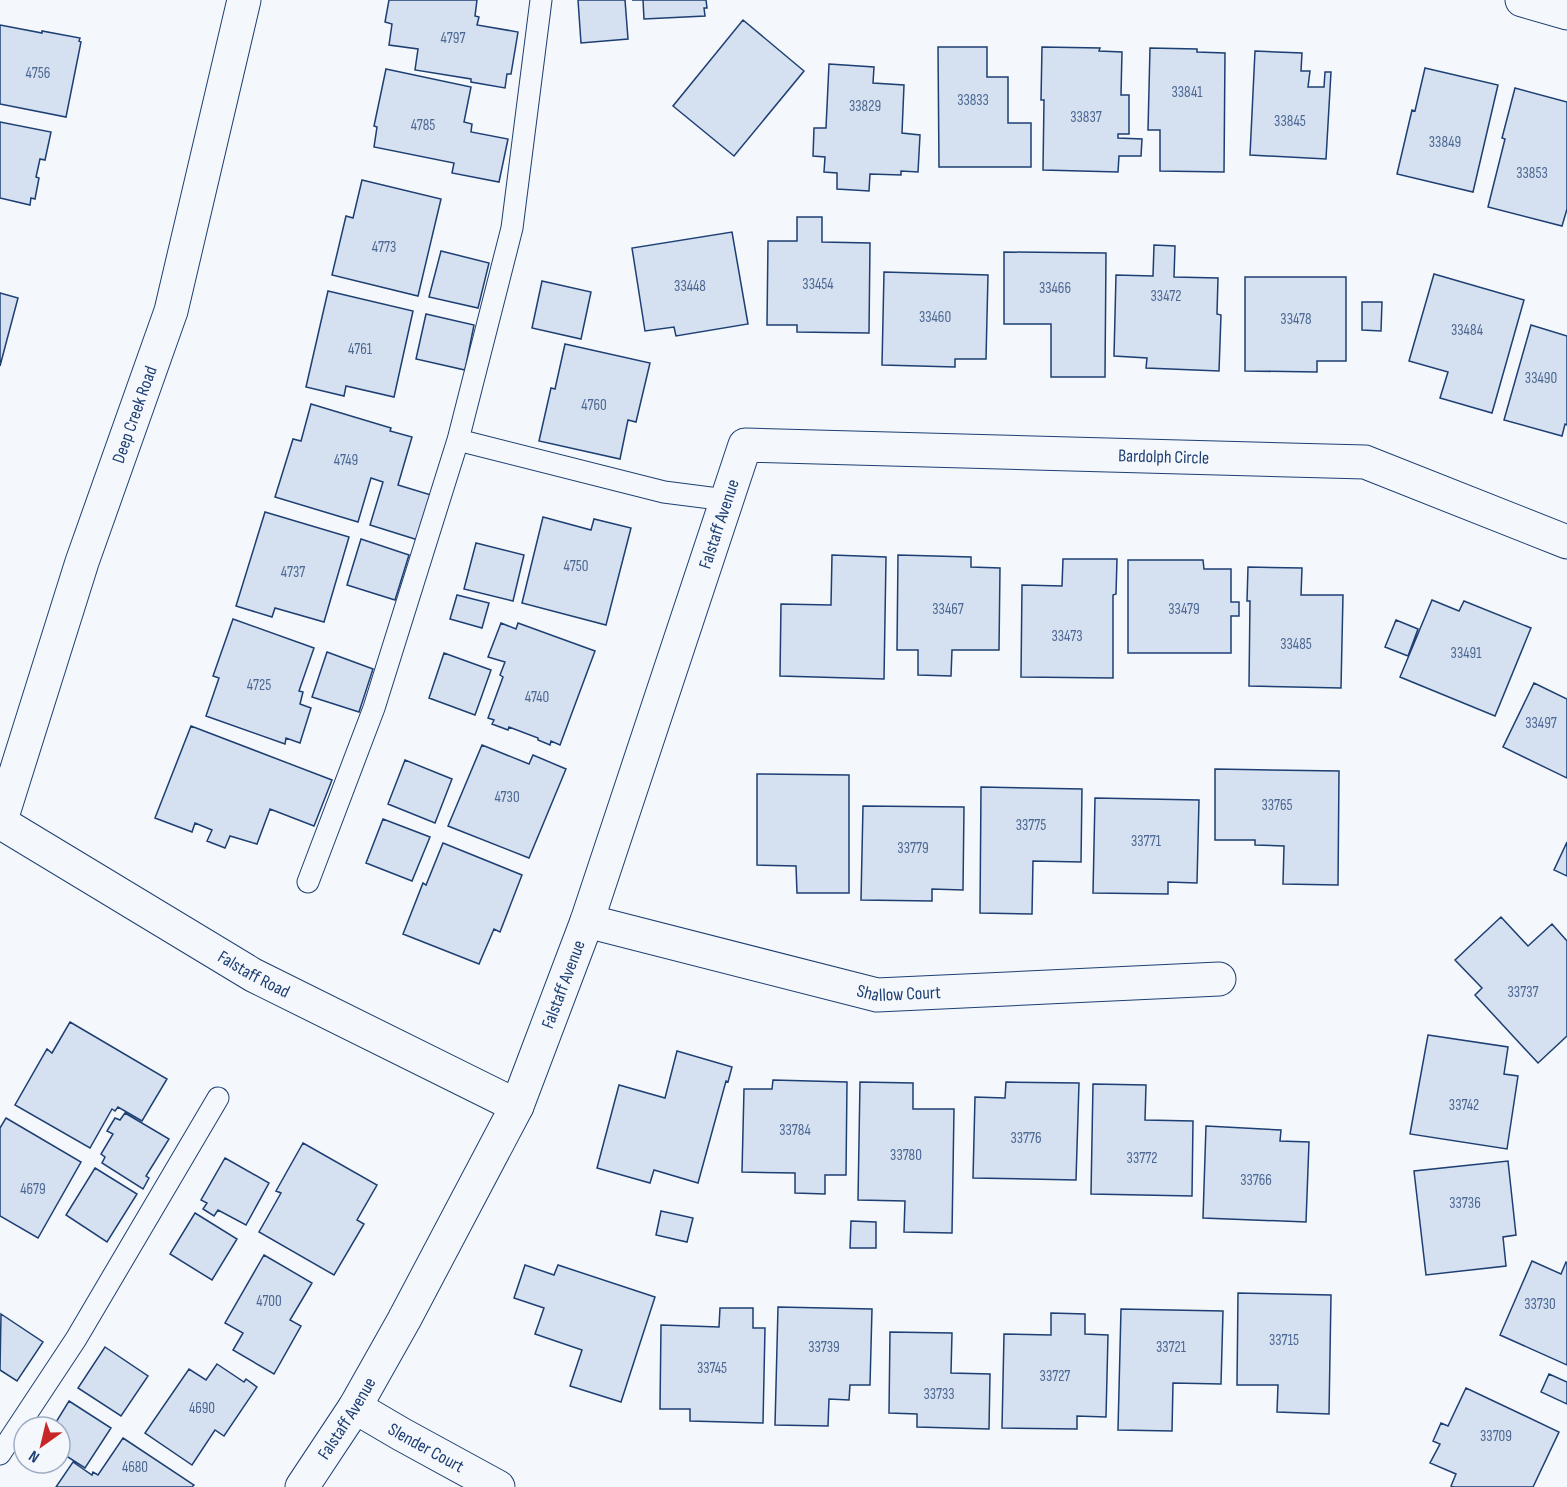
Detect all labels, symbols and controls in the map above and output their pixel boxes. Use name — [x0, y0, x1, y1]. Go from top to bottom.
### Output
house number: 4797 — [441, 29, 465, 48]
house number: 4756 — [26, 64, 50, 83]
house number: 33841 — [1171, 83, 1203, 102]
house number: 33833 — [957, 91, 989, 110]
house number: 33829 — [849, 97, 881, 116]
house number: 33837 — [1070, 108, 1102, 127]
house number: 33845 — [1274, 112, 1306, 131]
house number: 4785 — [411, 116, 435, 135]
house number: 33849 — [1429, 133, 1461, 152]
house number: 33853 — [1516, 164, 1548, 183]
house number: 4773 — [372, 238, 396, 257]
house number: 33454 — [802, 275, 834, 294]
house number: 33448 — [674, 277, 706, 296]
house number: 33466 — [1039, 279, 1071, 298]
house number: 33472 — [1151, 287, 1181, 306]
house number: 33460 — [919, 308, 951, 327]
house number: 33478 — [1280, 310, 1312, 329]
house number: 33484 — [1451, 321, 1483, 340]
house number: 4761 — [348, 340, 373, 359]
street label: Deep Creek Road — [107, 363, 161, 466]
house number: 33490 — [1525, 369, 1557, 388]
house number: 4760 — [581, 396, 607, 415]
street label: Bardolph Circle — [1118, 445, 1210, 468]
house number: 4749 — [334, 451, 358, 470]
street label: Falstaff Avenue — [694, 477, 743, 571]
house number: 4750 — [564, 557, 588, 576]
house number: 4737 — [281, 563, 305, 582]
house number: 33467 — [932, 600, 964, 619]
house number: 33479 — [1168, 600, 1200, 619]
house number: 33473 — [1051, 627, 1083, 646]
house number: 33485 — [1280, 635, 1312, 654]
house number: 33491 — [1451, 644, 1482, 663]
house number: 4725 — [247, 676, 271, 695]
house number: 4740 — [525, 688, 549, 707]
house number: 33497 — [1525, 714, 1557, 733]
house number: 4730 — [494, 788, 520, 807]
house number: 33765 — [1261, 796, 1293, 815]
house number: 33775 — [1016, 816, 1046, 835]
house number: 33771 — [1131, 832, 1162, 851]
house number: 33779 — [897, 839, 929, 858]
street label: Falstaff Avenue — [537, 937, 589, 1031]
street label: Falstaff Road — [214, 946, 293, 1002]
street label: Shallow Court — [855, 980, 942, 1006]
house number: 33737 — [1508, 983, 1538, 1002]
house number: 33742 — [1449, 1096, 1479, 1115]
house number: 33784 — [779, 1121, 811, 1140]
house number: 33776 — [1010, 1129, 1042, 1148]
house number: 33780 — [890, 1146, 922, 1165]
house number: 33772 — [1127, 1149, 1157, 1168]
house number: 33766 — [1240, 1171, 1272, 1190]
house number: 4679 — [20, 1180, 46, 1199]
house number: 33736 — [1449, 1194, 1481, 1213]
house number: 4700 — [256, 1292, 282, 1311]
house number: 33730 — [1524, 1295, 1556, 1314]
house number: 33715 — [1269, 1331, 1299, 1350]
house number: 33739 — [808, 1338, 840, 1357]
house number: 33721 — [1156, 1338, 1187, 1357]
house number: 33745 — [697, 1359, 727, 1378]
house number: 33727 — [1040, 1367, 1070, 1386]
street label: Falstaff Avenue — [313, 1374, 380, 1463]
house number: 33733 — [923, 1385, 955, 1404]
house number: 4690 — [189, 1399, 215, 1418]
north arrow — [12, 1415, 72, 1475]
street label: Slender Court — [384, 1418, 468, 1477]
house number: 33709 — [1480, 1427, 1512, 1446]
text: N — [26, 1446, 43, 1466]
house number: 4680 — [122, 1458, 148, 1477]

